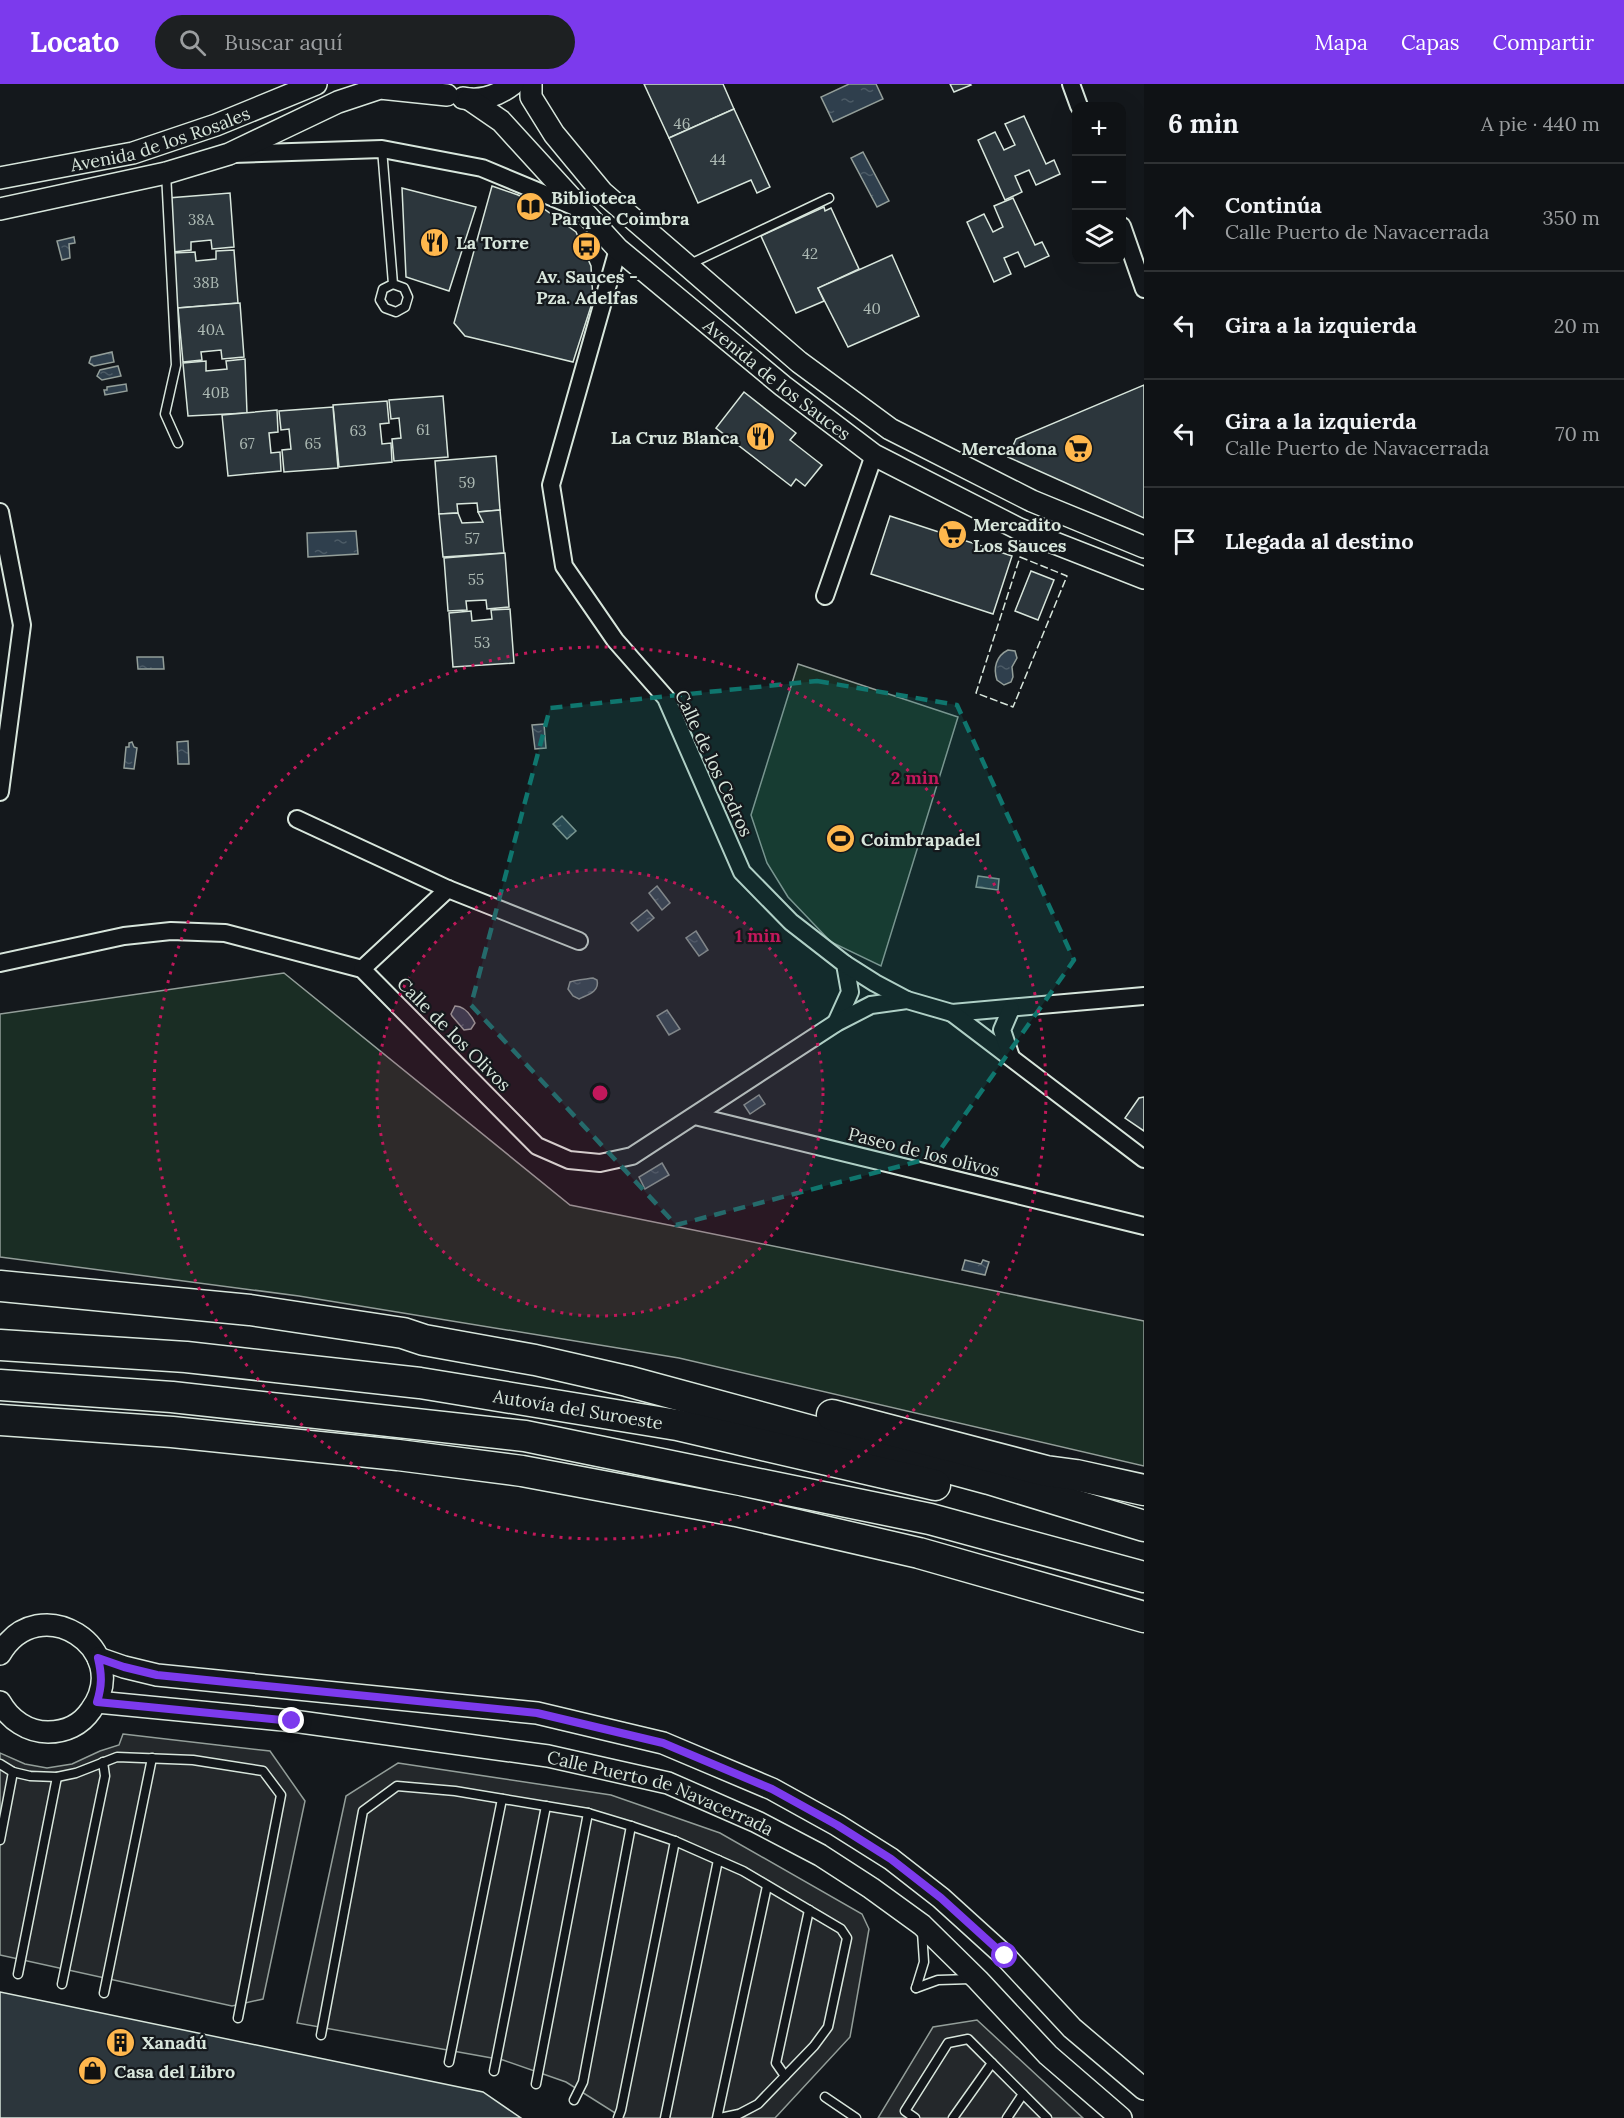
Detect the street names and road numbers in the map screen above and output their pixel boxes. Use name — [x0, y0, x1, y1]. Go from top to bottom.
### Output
street label: Avenida de los Rosales — [67, 101, 253, 176]
street label: Avenida de los Sauces — [698, 313, 856, 445]
street label: Calle de los Cedros — [670, 686, 758, 840]
street label: Calle de los Olivos — [392, 972, 516, 1096]
street label: Paseo de los olivos — [846, 1122, 1002, 1182]
street label: Autovía del Suroeste — [490, 1383, 665, 1434]
street label: Calle Puerto de Navacerrada — [545, 1745, 778, 1840]

